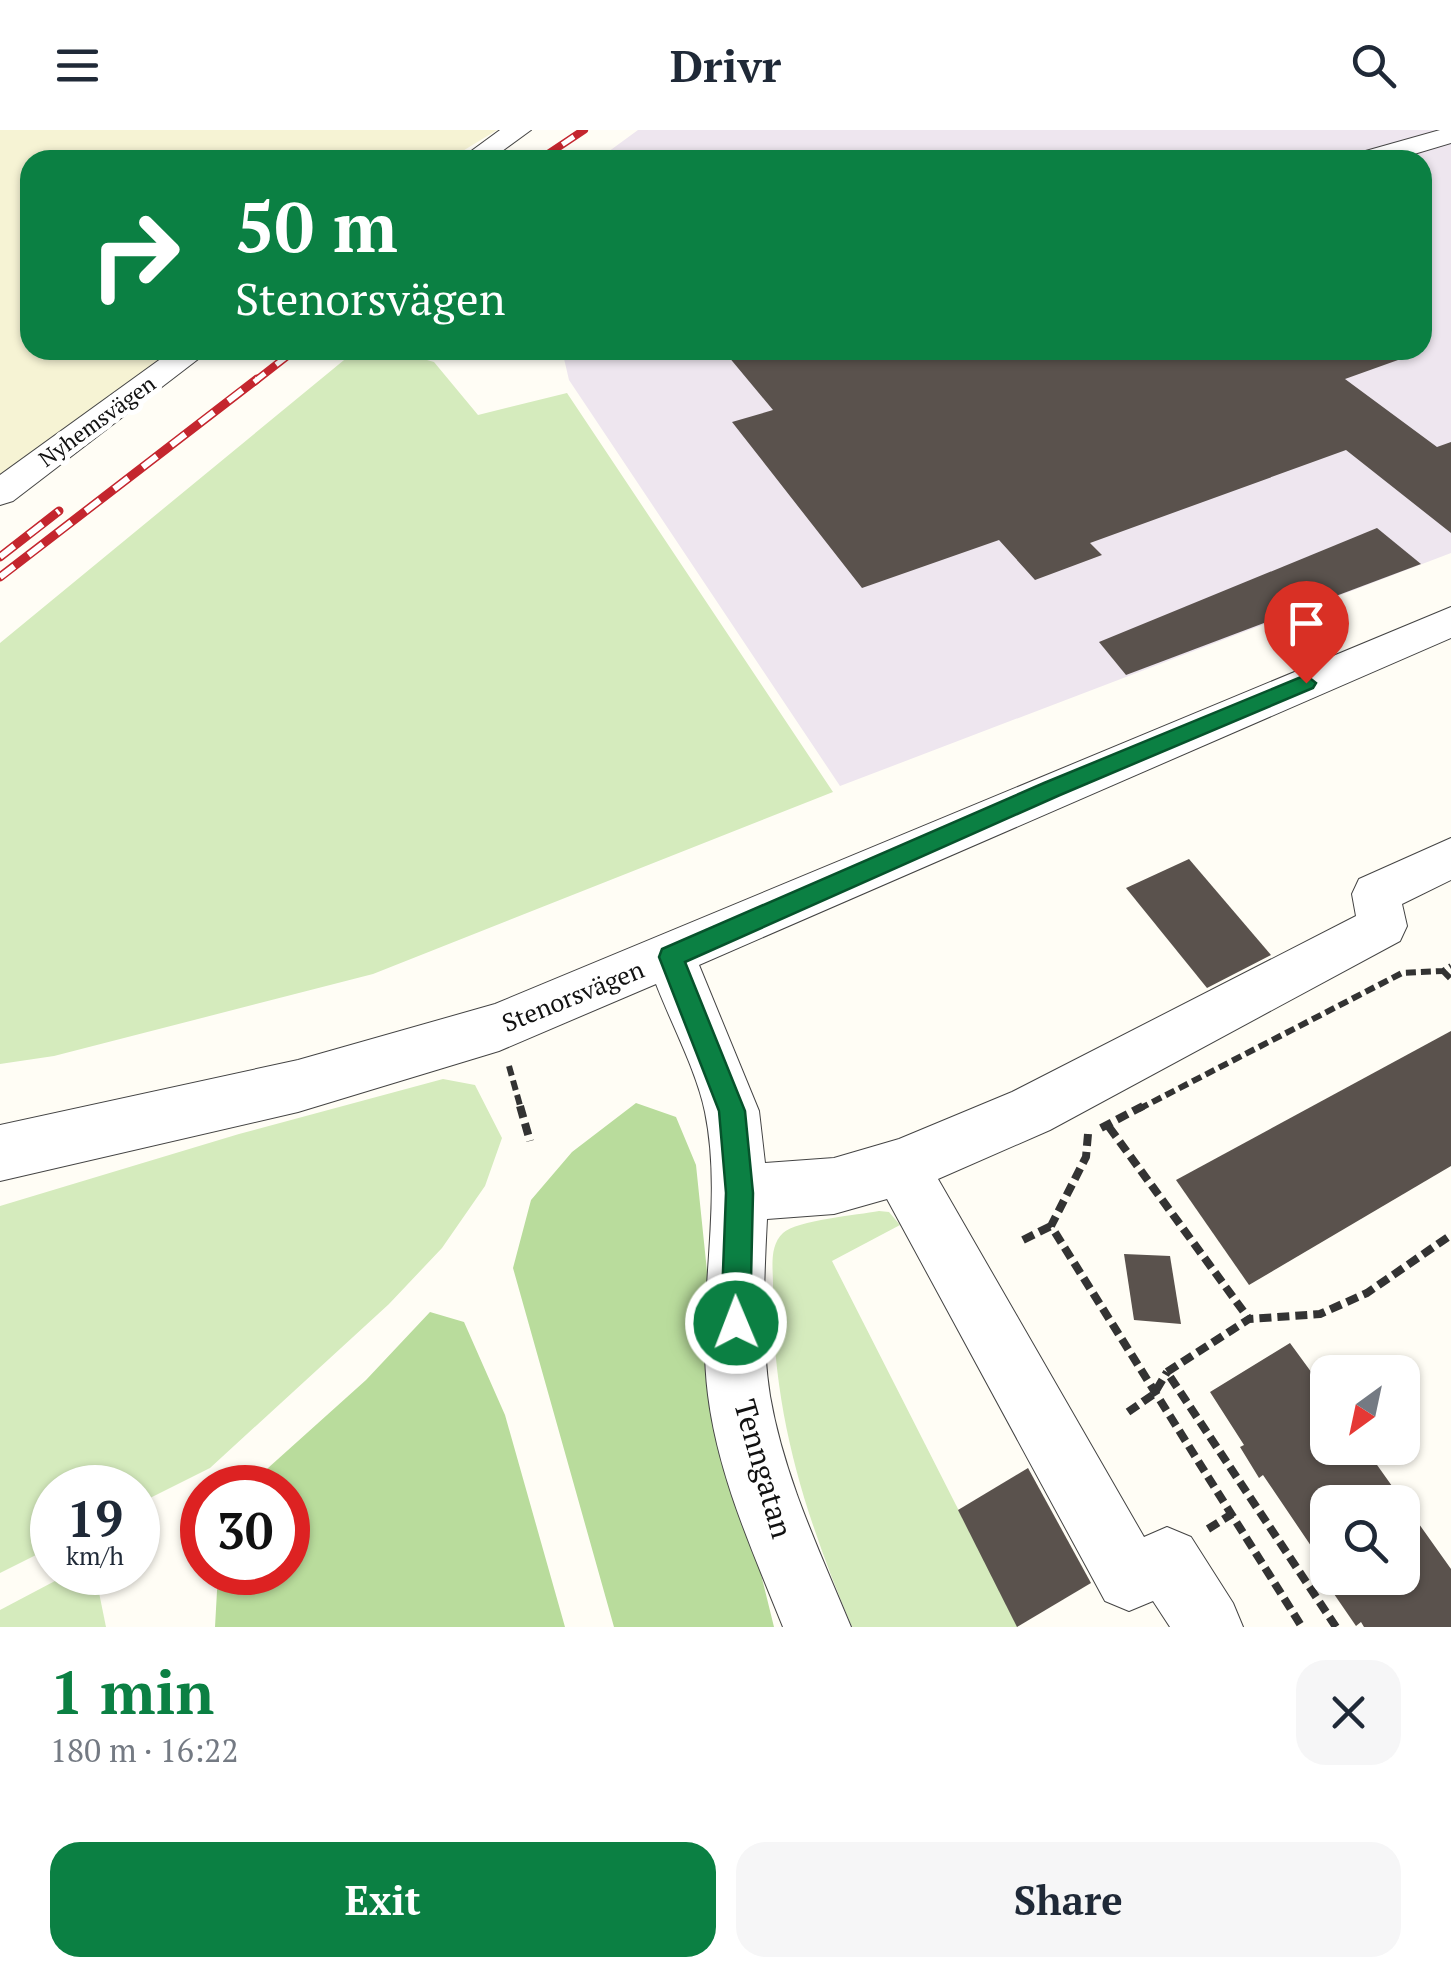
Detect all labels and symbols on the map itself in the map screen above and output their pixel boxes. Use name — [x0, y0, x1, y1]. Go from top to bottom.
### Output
street label: Nyhemsvägen — [32, 368, 161, 473]
pin — [1264, 581, 1349, 684]
street label: Stenorsvägen — [497, 952, 649, 1039]
position arrow — [684, 1271, 788, 1375]
north arrow — [1310, 1355, 1420, 1465]
street label: Tenngatan — [725, 1395, 803, 1543]
speed limit sign: 30 — [180, 1465, 310, 1595]

